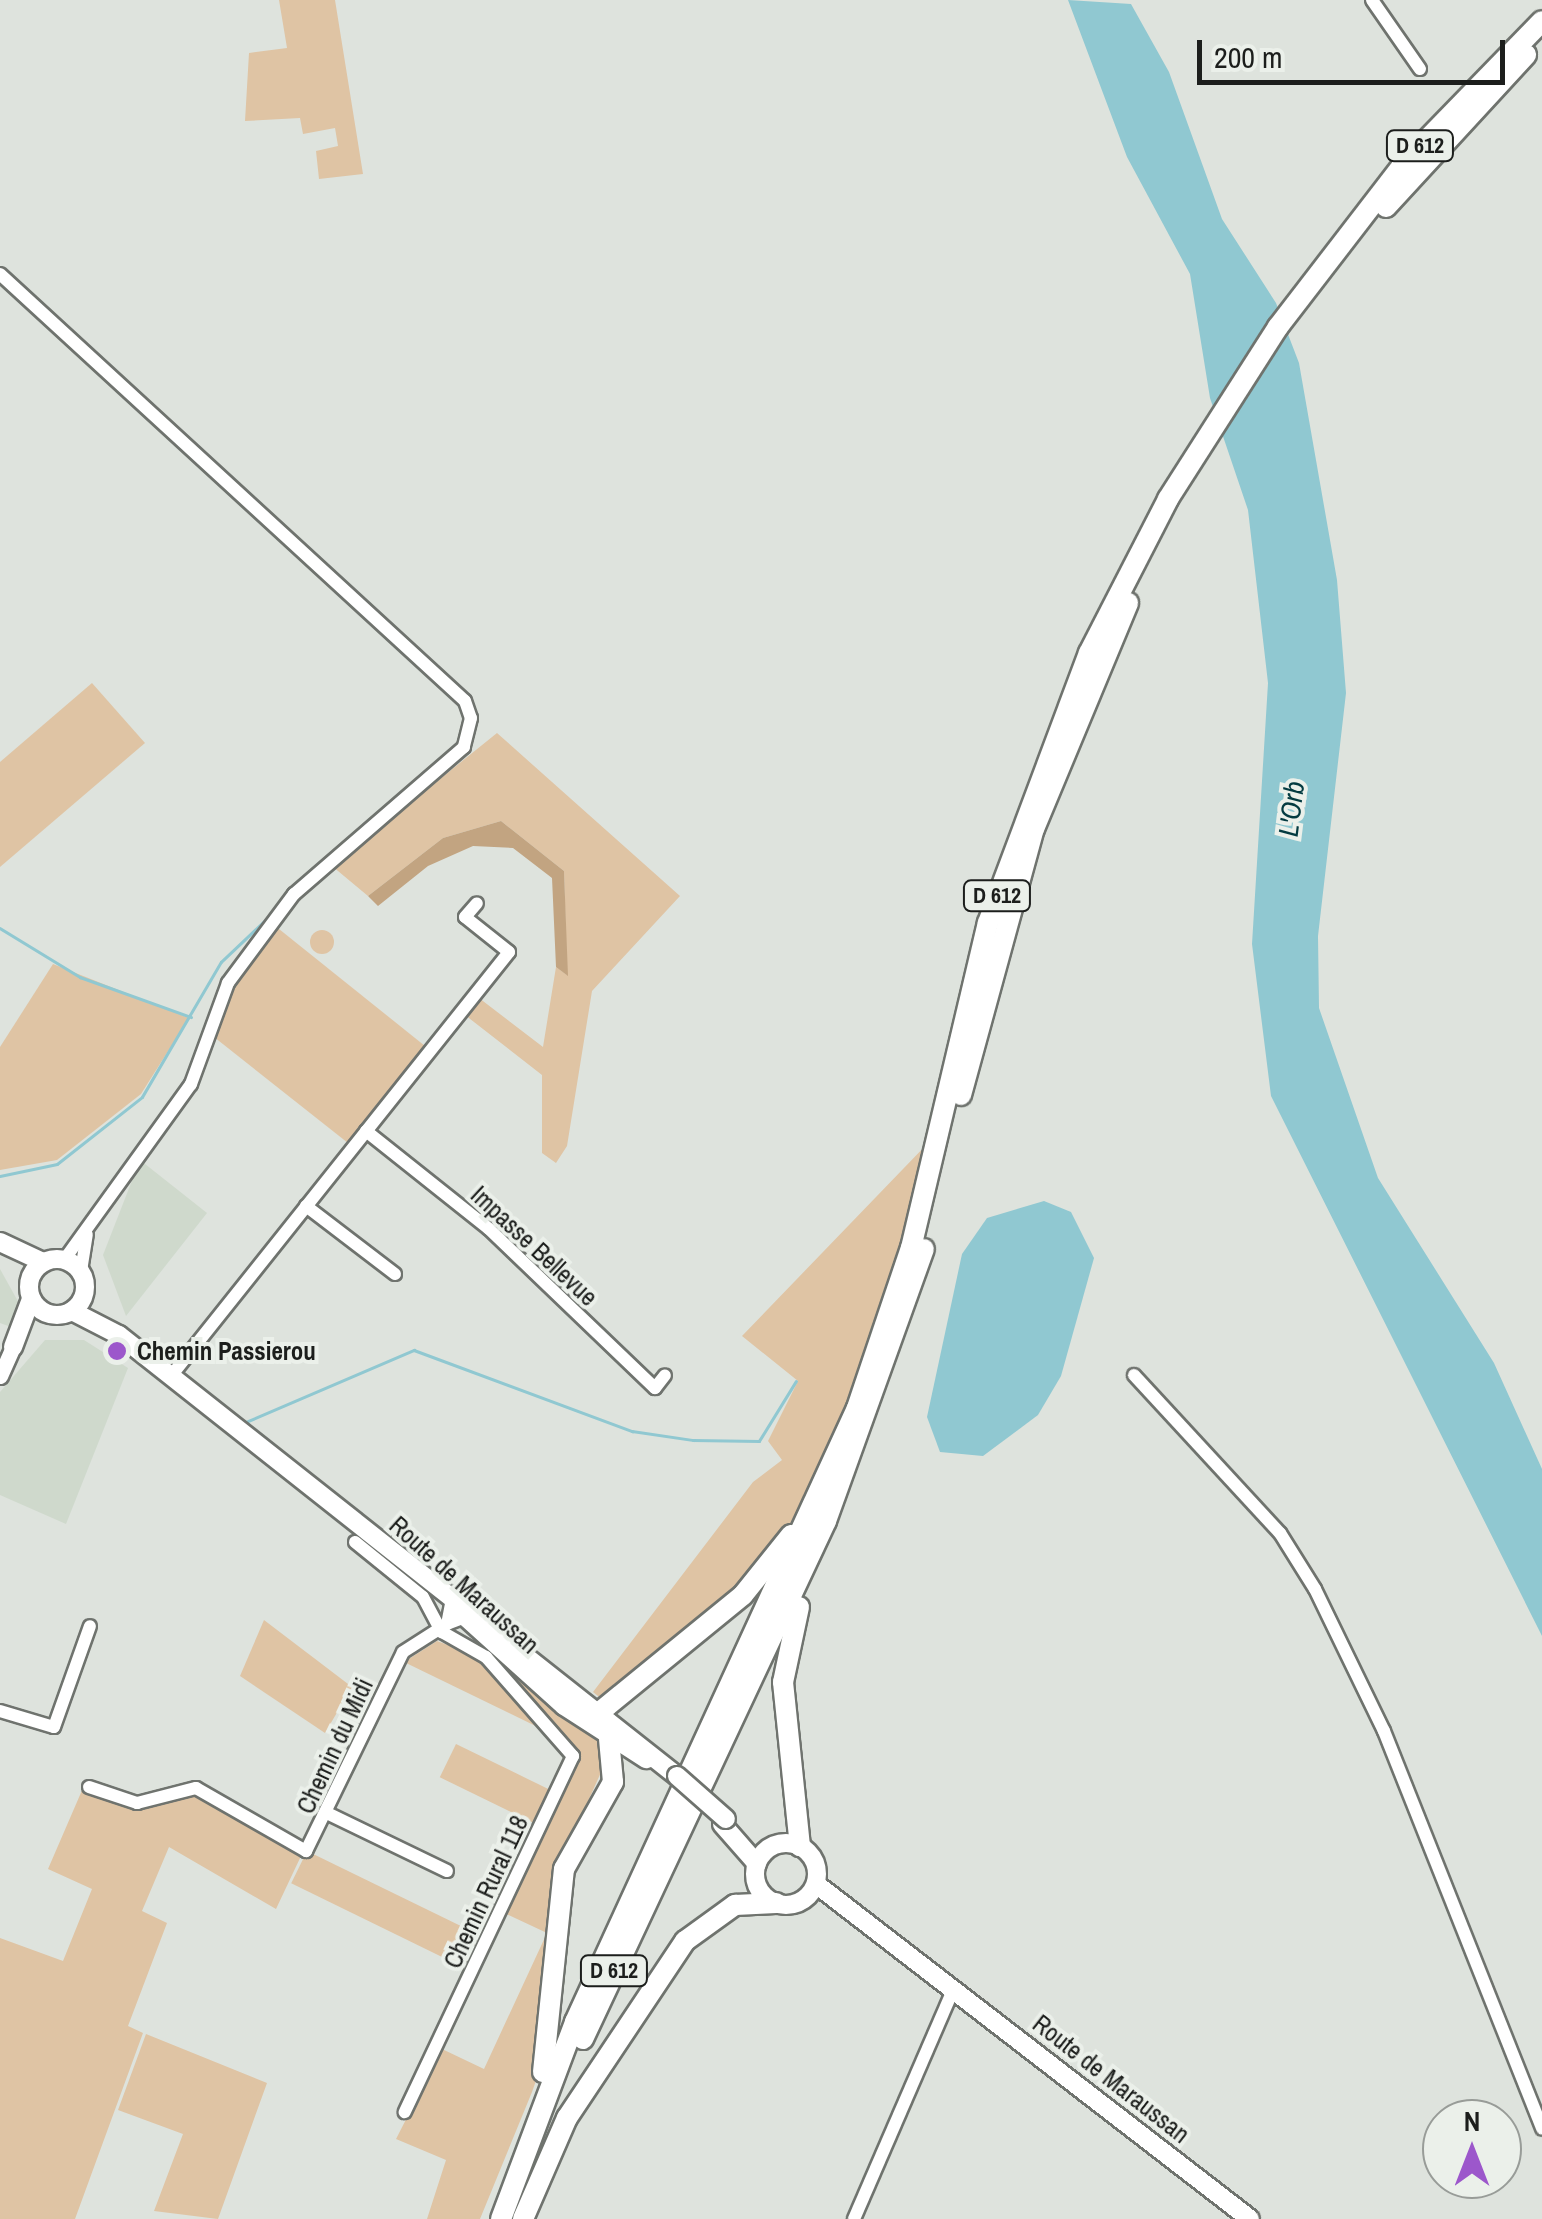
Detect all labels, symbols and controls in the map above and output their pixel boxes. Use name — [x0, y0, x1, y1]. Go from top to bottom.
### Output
scale bar — [1202, 20, 1510, 82]
text: 200 m — [1214, 37, 1282, 77]
road number: D 612 — [1385, 129, 1455, 163]
water label: L'Orb — [1271, 779, 1311, 839]
road number: D 612 — [962, 879, 1032, 913]
street label: Impasse Bellevue — [465, 1180, 603, 1312]
place label: Chemin Passierou — [137, 1336, 316, 1366]
marker: Chemin Passierou — [106, 1340, 128, 1362]
street label: Route de Maraussan — [383, 1510, 545, 1660]
street label: Chemin du Midi — [291, 1674, 379, 1818]
street label: Chemin Rural 118 — [438, 1811, 534, 1973]
road number: D 612 — [579, 1954, 649, 1988]
street label: Route de Maraussan — [1027, 2009, 1195, 2149]
north arrow — [1422, 2099, 1522, 2199]
text: N — [1464, 2102, 1480, 2140]

